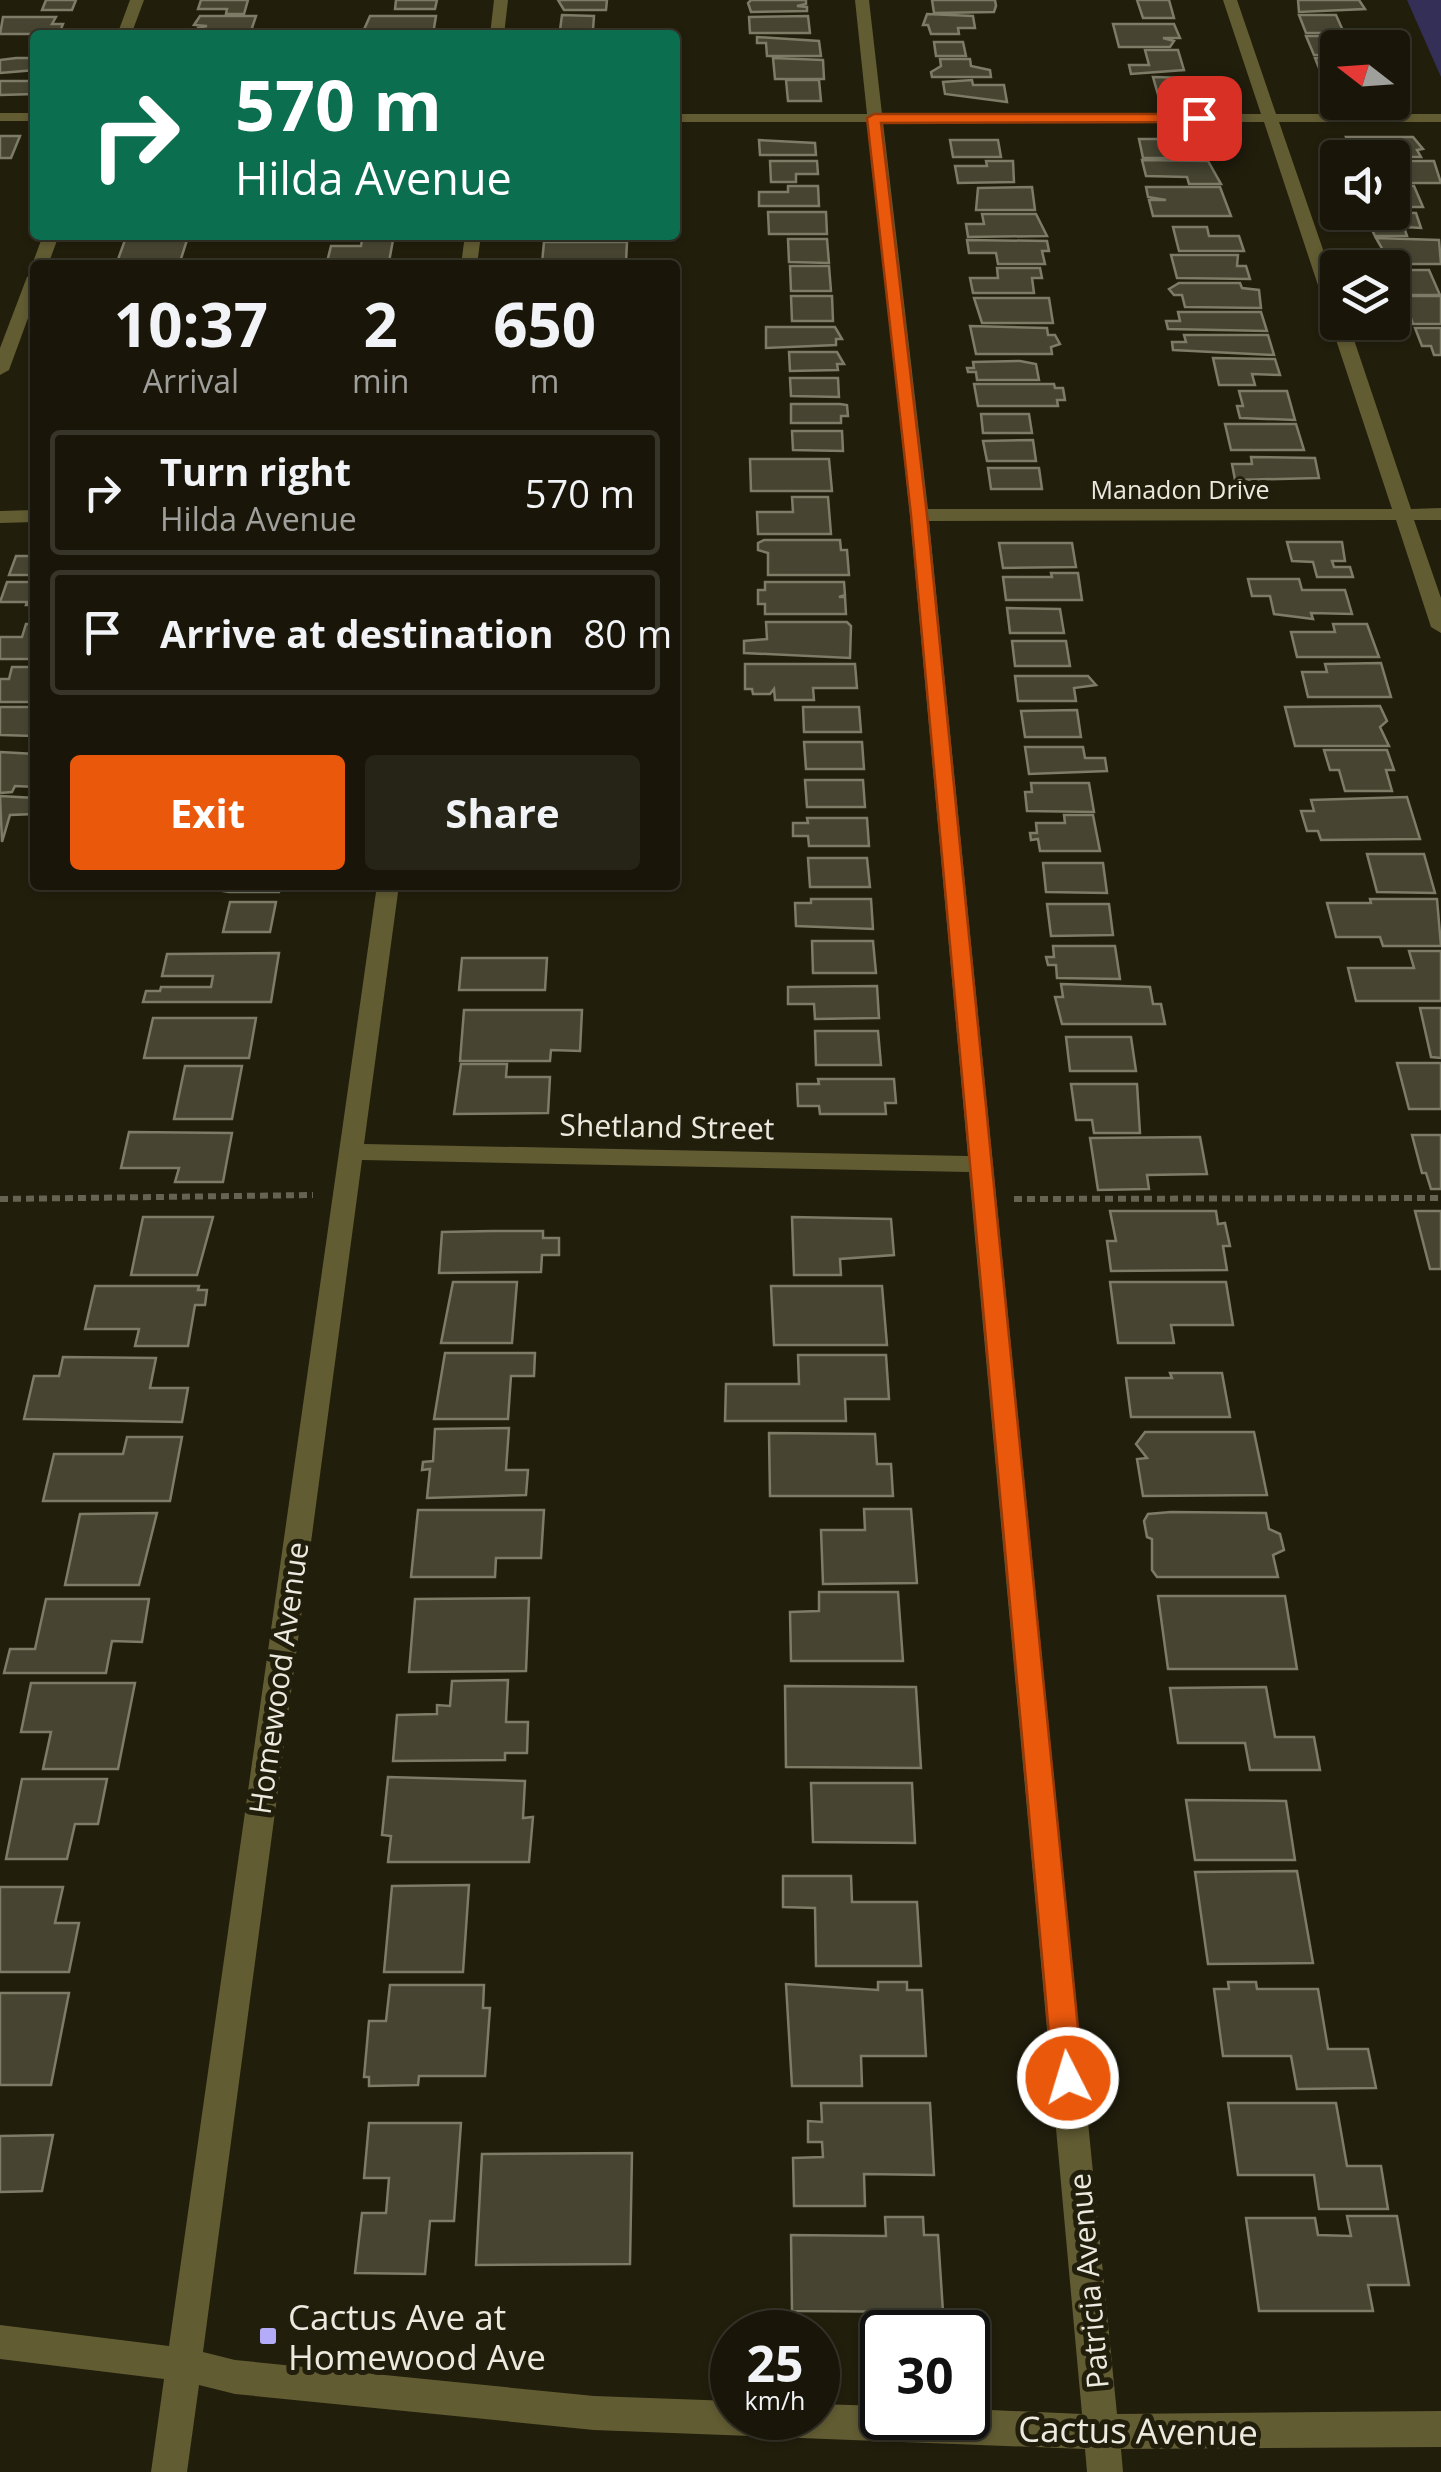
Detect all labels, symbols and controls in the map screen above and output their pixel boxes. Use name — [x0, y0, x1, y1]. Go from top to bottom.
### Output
north arrow — [1320, 30, 1410, 120]
map controls — [1320, 30, 1410, 340]
text: 570 m — [235, 56, 442, 152]
icon: right — [70, 70, 200, 200]
pin — [1157, 76, 1242, 161]
icon: arrive — [1172, 91, 1227, 146]
button: sound — [1320, 140, 1410, 230]
text: Hilda Avenue — [235, 147, 512, 208]
button: layers — [1320, 250, 1410, 340]
text: 10:37 — [114, 283, 268, 365]
text: 2 — [364, 283, 398, 365]
text: 650 — [493, 283, 596, 365]
text: Arrival — [143, 359, 239, 402]
text: min — [352, 359, 409, 402]
text: m — [530, 359, 559, 402]
text: Turn right — [160, 445, 351, 497]
icon: right — [75, 465, 130, 520]
text: 570 m — [525, 467, 635, 519]
street label: Manadon Drive — [1091, 472, 1269, 506]
text: Hilda Avenue — [160, 497, 357, 540]
icon: arrive — [75, 605, 130, 660]
text: Arrive at destination — [160, 607, 554, 659]
text: 80 m — [584, 607, 672, 659]
button: Exit — [70, 755, 345, 870]
button: Share — [365, 755, 640, 870]
street label: Shetland Street — [559, 1104, 775, 1148]
street label: Homewood Avenue — [239, 1539, 317, 1817]
position arrow — [1016, 2026, 1120, 2130]
street label: Patricia Avenue — [1058, 2172, 1118, 2390]
place label: Cactus Ave at Homewood Ave — [288, 2293, 546, 2380]
speed limit sign: 30 — [860, 2310, 990, 2440]
marker: Cactus Ave at Homewood Ave — [257, 2325, 279, 2347]
text: 25 — [746, 2329, 804, 2397]
text: km/h — [745, 2383, 805, 2417]
street label: Cactus Avenue — [1018, 2404, 1258, 2456]

